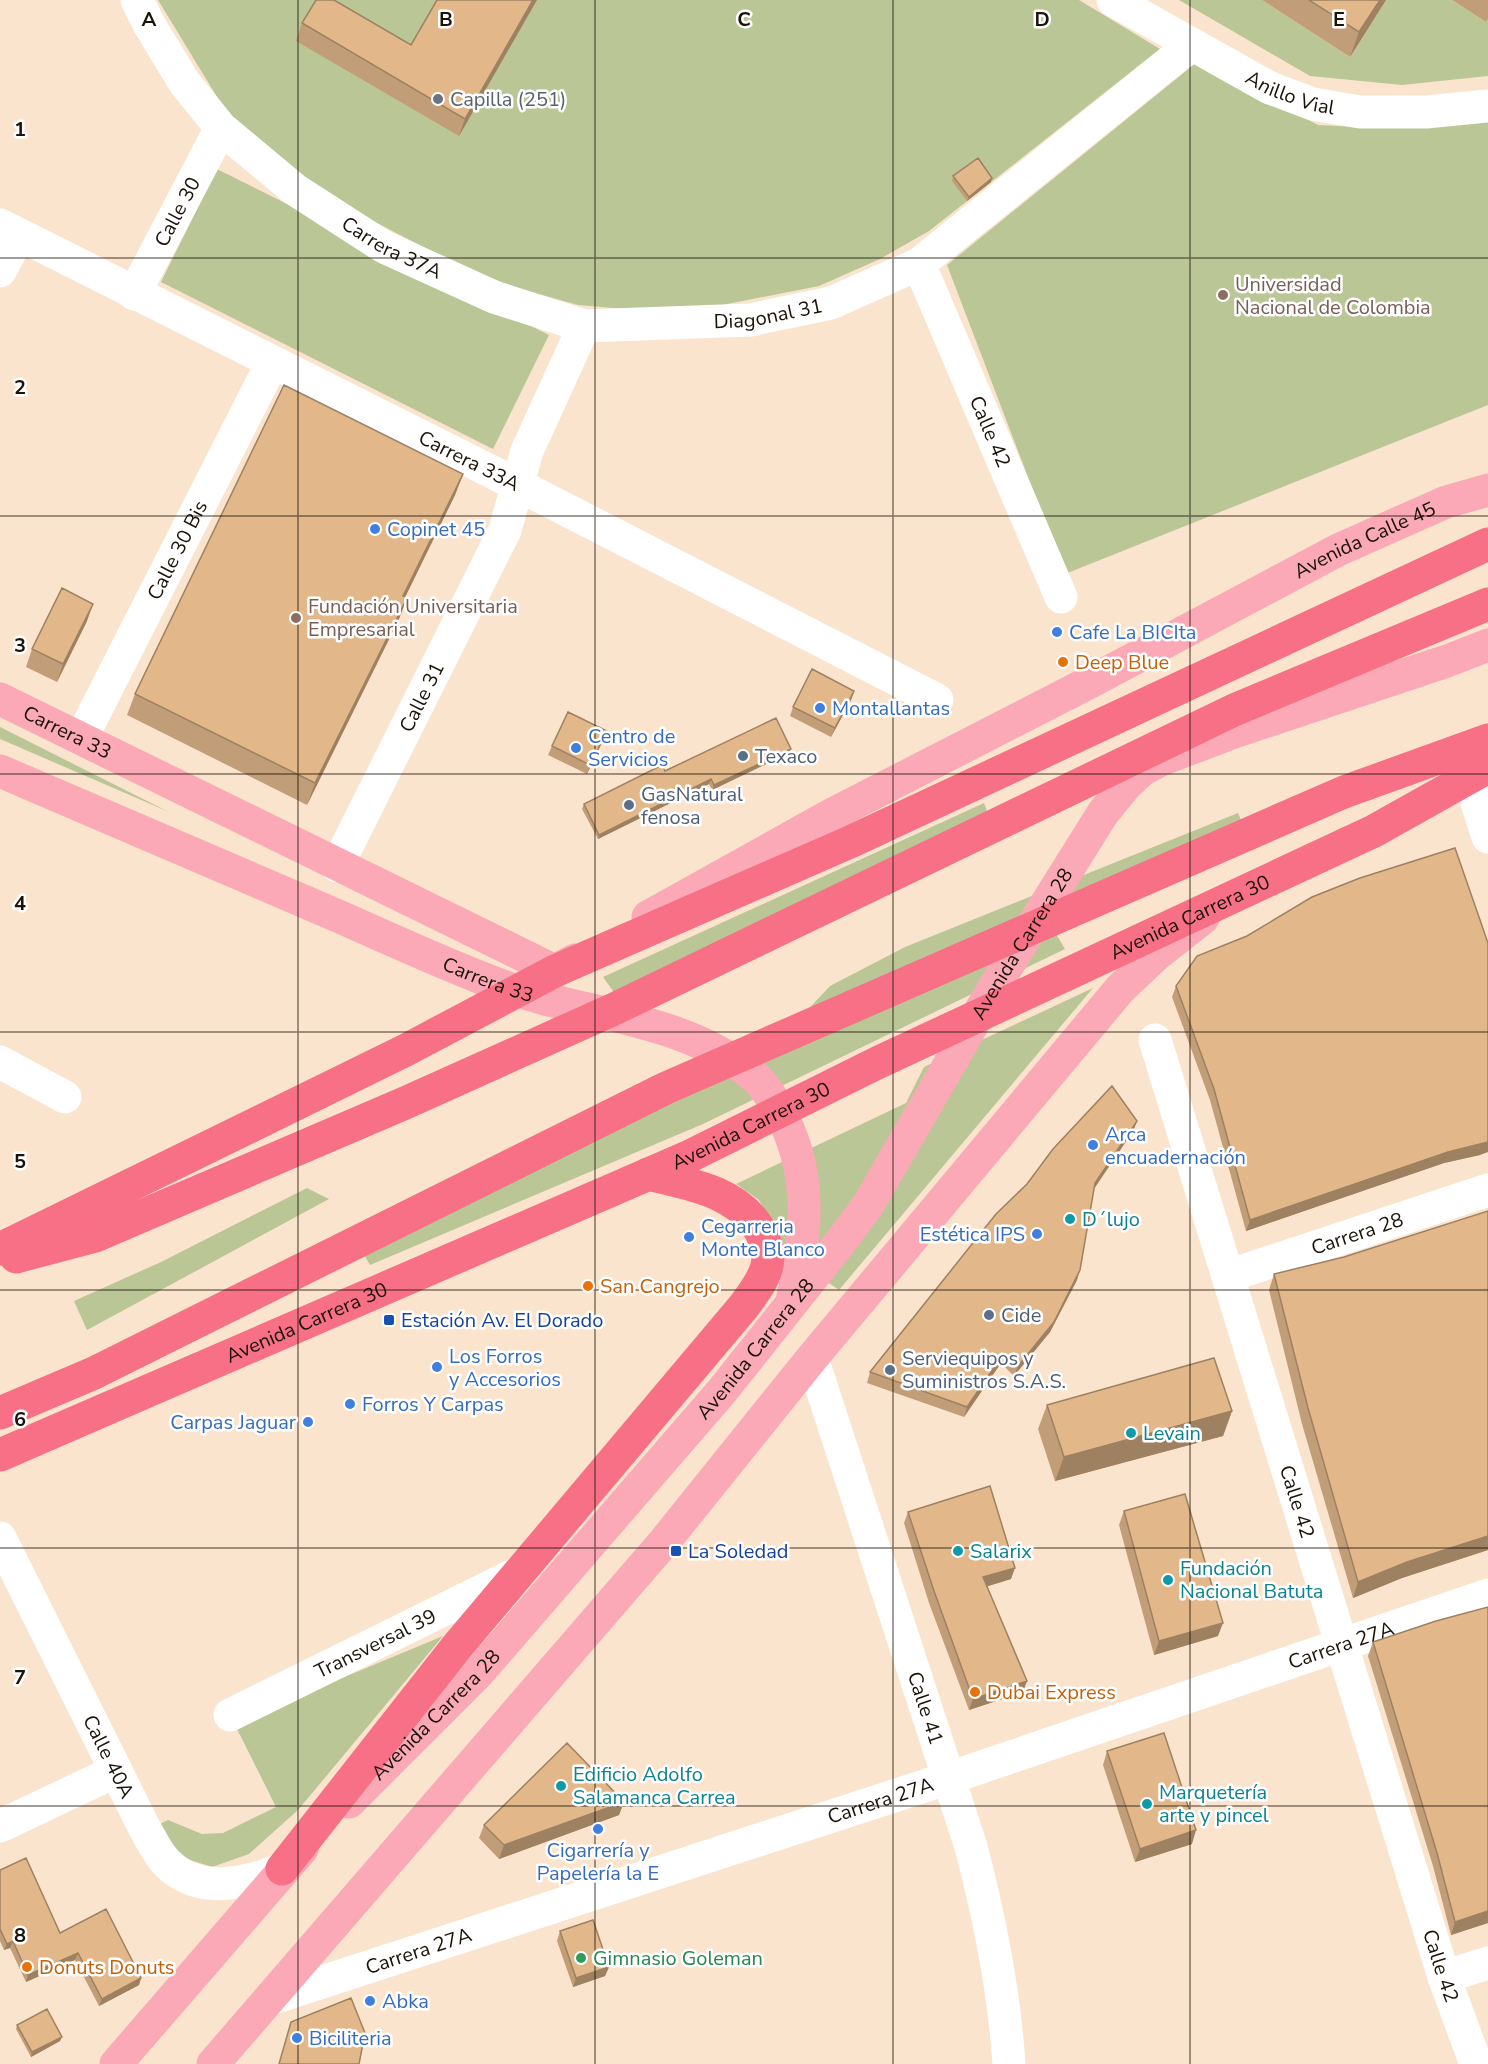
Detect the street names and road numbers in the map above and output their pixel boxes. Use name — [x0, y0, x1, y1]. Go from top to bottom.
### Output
street label: Anillo Vial — [1241, 64, 1337, 121]
street label: Calle 30 — [148, 172, 207, 251]
street label: Carrera 37A — [336, 210, 446, 286]
street label: Diagonal 31 — [713, 292, 825, 335]
street label: Calle 42 — [963, 392, 1017, 472]
street label: Carrera 33A — [414, 424, 525, 498]
street label: Avenida Calle 45 — [1289, 495, 1440, 585]
street label: Calle 30 Bis — [141, 496, 214, 605]
street label: Calle 31 — [393, 657, 451, 737]
street label: Carrera 33 — [18, 699, 116, 766]
street label: Avenida Carrera 28 — [965, 863, 1079, 1025]
street label: Avenida Carrera 30 — [1106, 868, 1274, 966]
street label: Carrera 33 — [438, 951, 537, 1009]
street label: Avenida Carrera 30 — [668, 1075, 835, 1176]
street label: Carrera 28 — [1308, 1206, 1407, 1262]
street label: Avenida Carrera 28 — [690, 1273, 820, 1425]
street label: Avenida Carrera 30 — [222, 1276, 392, 1370]
street label: Calle 42 — [1273, 1462, 1321, 1542]
street label: Transversal 39 — [310, 1602, 441, 1685]
street label: Carrera 27A — [1285, 1615, 1398, 1676]
street label: Avenida Carrera 28 — [365, 1644, 507, 1786]
street label: Calle 41 — [901, 1668, 950, 1748]
street label: Calle 40A — [76, 1710, 141, 1803]
street label: Carrera 27A — [824, 1771, 938, 1831]
street label: Carrera 27A — [362, 1921, 475, 1981]
street label: Calle 42 — [1416, 1926, 1465, 2006]

